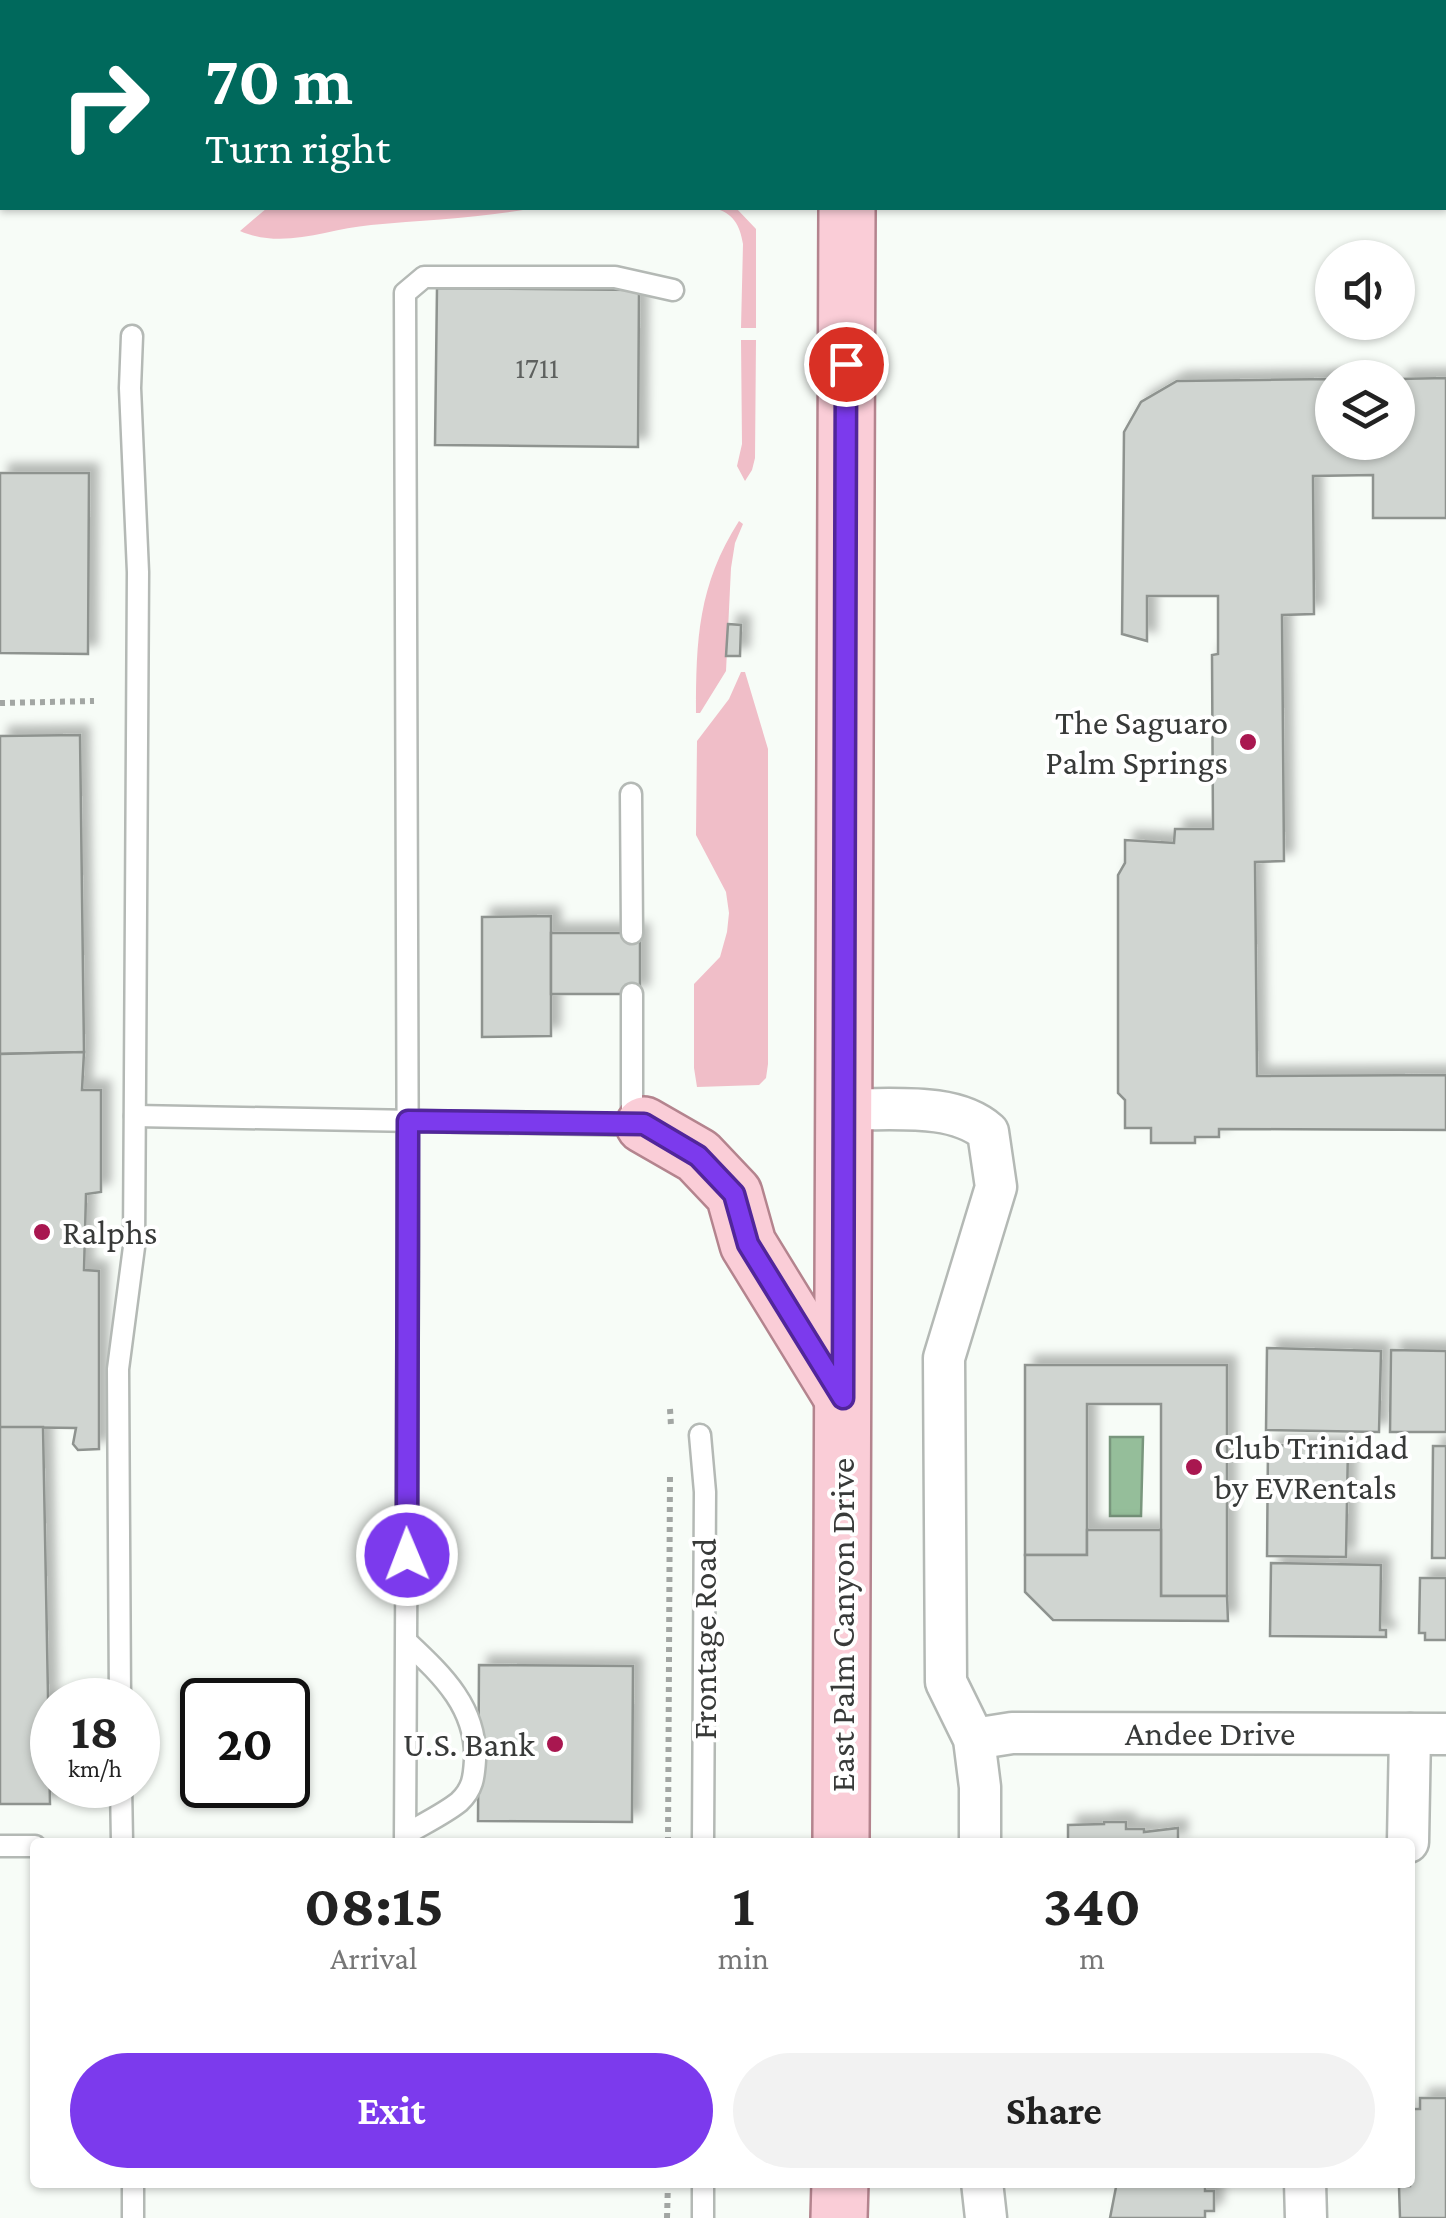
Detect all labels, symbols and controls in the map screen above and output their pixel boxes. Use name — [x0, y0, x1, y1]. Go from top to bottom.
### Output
icon: right — [40, 40, 170, 170]
text: 70 m — [205, 41, 353, 119]
text: Turn right — [205, 123, 390, 173]
map controls — [1315, 240, 1415, 460]
button: sound — [1315, 240, 1415, 340]
pin — [804, 322, 889, 407]
icon: arrive — [819, 337, 874, 392]
house number: 1711 — [515, 351, 559, 384]
button: layers — [1315, 360, 1415, 460]
place label: The Saguaro Palm Springs — [1045, 703, 1228, 782]
marker: The Saguaro Palm Springs — [1237, 731, 1259, 753]
place label: Ralphs — [62, 1213, 157, 1252]
marker: Ralphs — [31, 1221, 53, 1243]
place label: Club Trinidad by EVRentals — [1214, 1428, 1409, 1507]
marker: Club Trinidad by EVRentals — [1183, 1456, 1205, 1478]
street label: East Palm Canyon Drive — [823, 1458, 862, 1792]
position arrow — [355, 1503, 459, 1607]
street label: Frontage Road — [685, 1538, 724, 1740]
speed limit sign: 20 — [180, 1678, 310, 1808]
text: 18 — [71, 1703, 119, 1759]
street label: Andee Drive — [1125, 1714, 1295, 1753]
place label: U.S. Bank — [403, 1725, 535, 1764]
marker: U.S. Bank — [544, 1733, 566, 1755]
text: km/h — [68, 1755, 122, 1782]
text: 08:15 — [304, 1871, 444, 1938]
text: 1 — [732, 1871, 755, 1938]
text: 340 — [1043, 1871, 1141, 1938]
text: Arrival — [330, 1940, 417, 1976]
text: min — [718, 1940, 769, 1976]
text: m — [1079, 1940, 1105, 1976]
button: Exit — [70, 2053, 713, 2168]
button: Share — [733, 2053, 1375, 2168]

